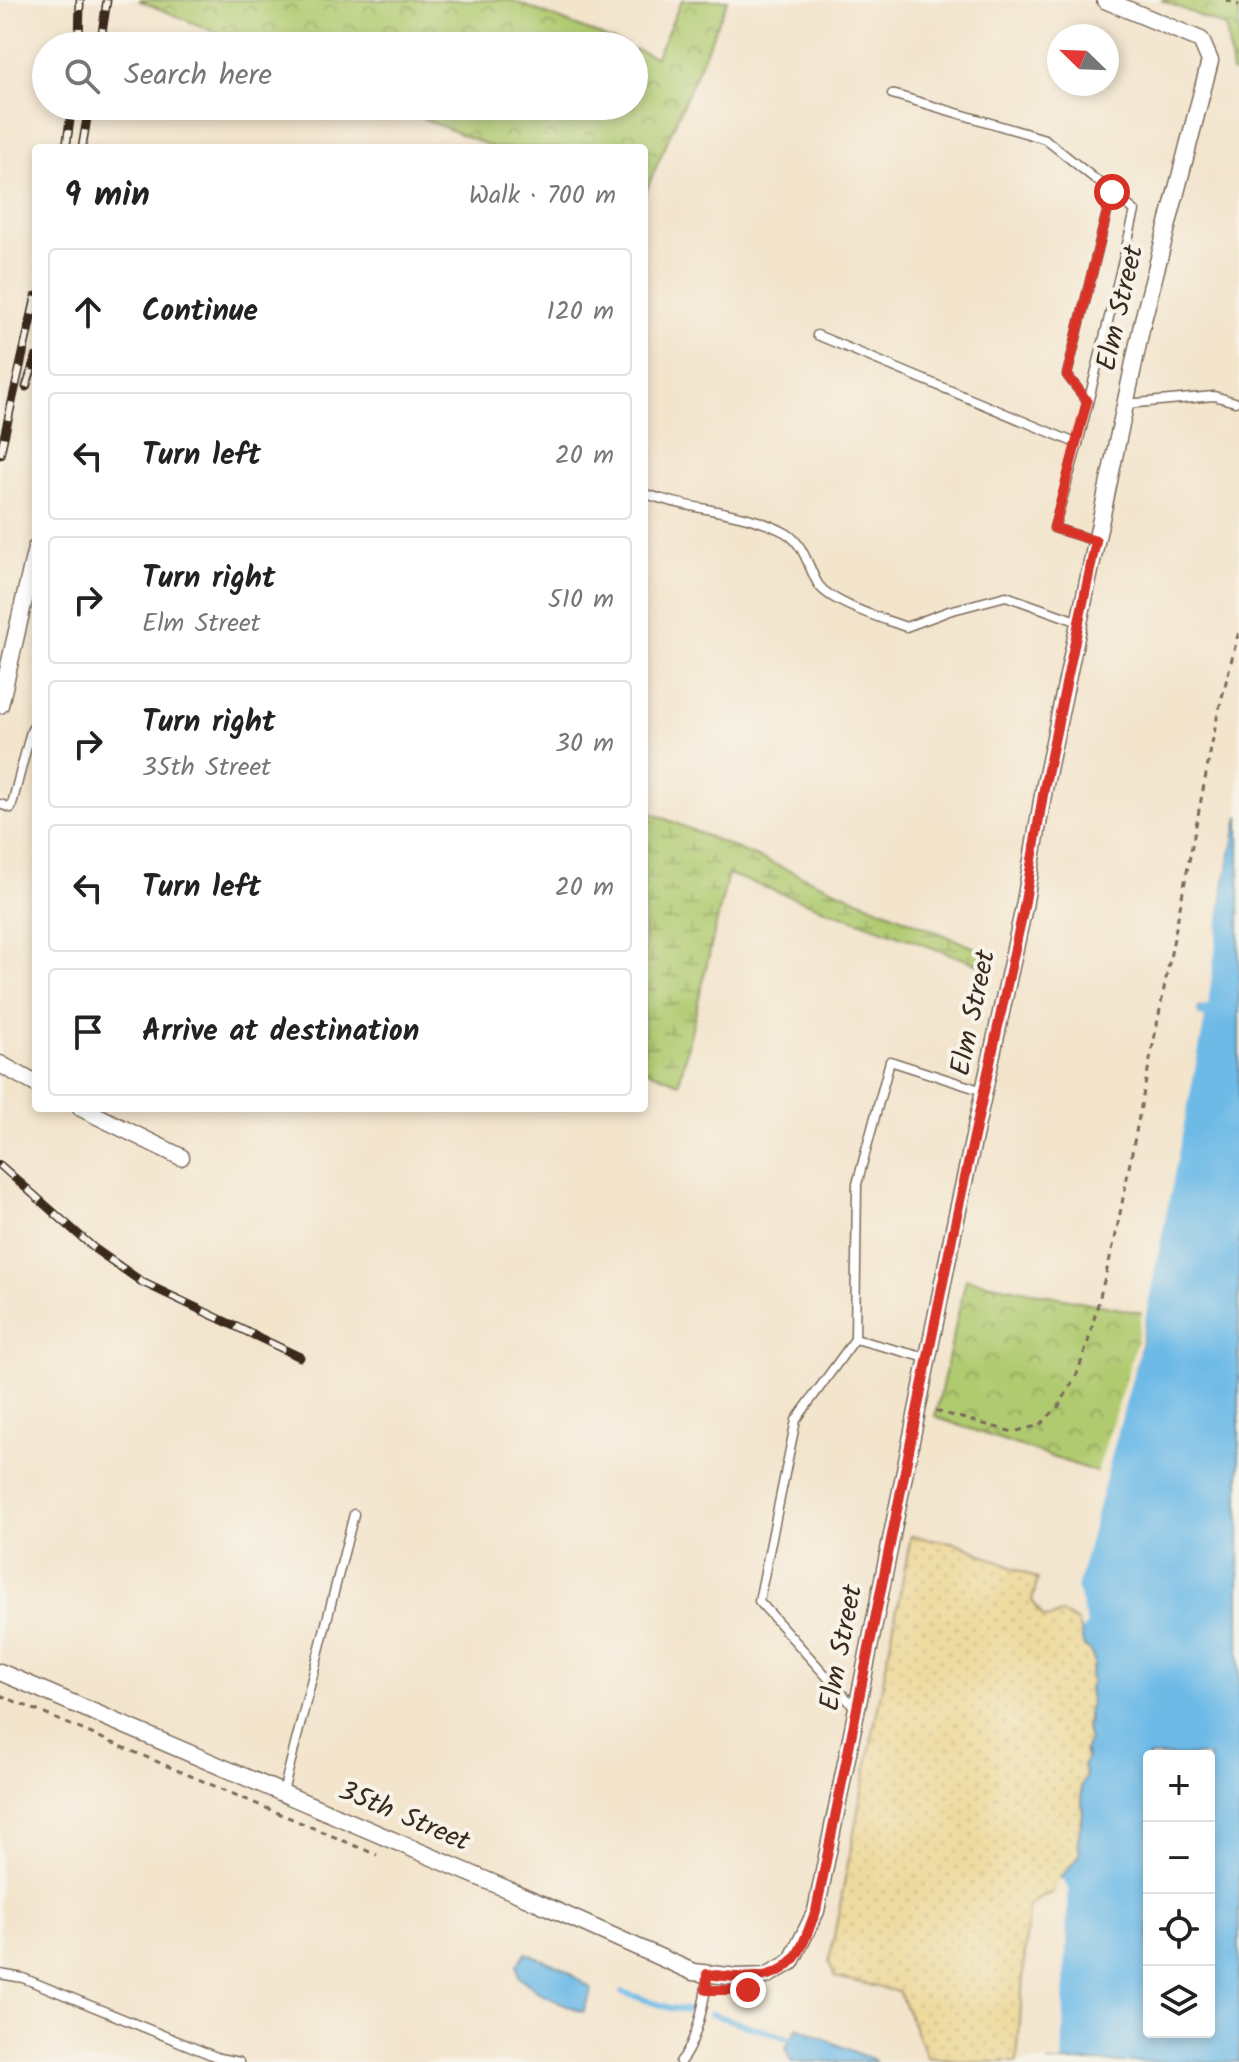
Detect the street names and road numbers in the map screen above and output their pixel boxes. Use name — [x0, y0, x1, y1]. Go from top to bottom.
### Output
street label: Elm Street — [1085, 240, 1158, 375]
street label: Elm Street — [939, 945, 1010, 1080]
street label: Elm Street — [808, 1580, 876, 1715]
street label: 35th Street — [331, 1769, 478, 1865]

